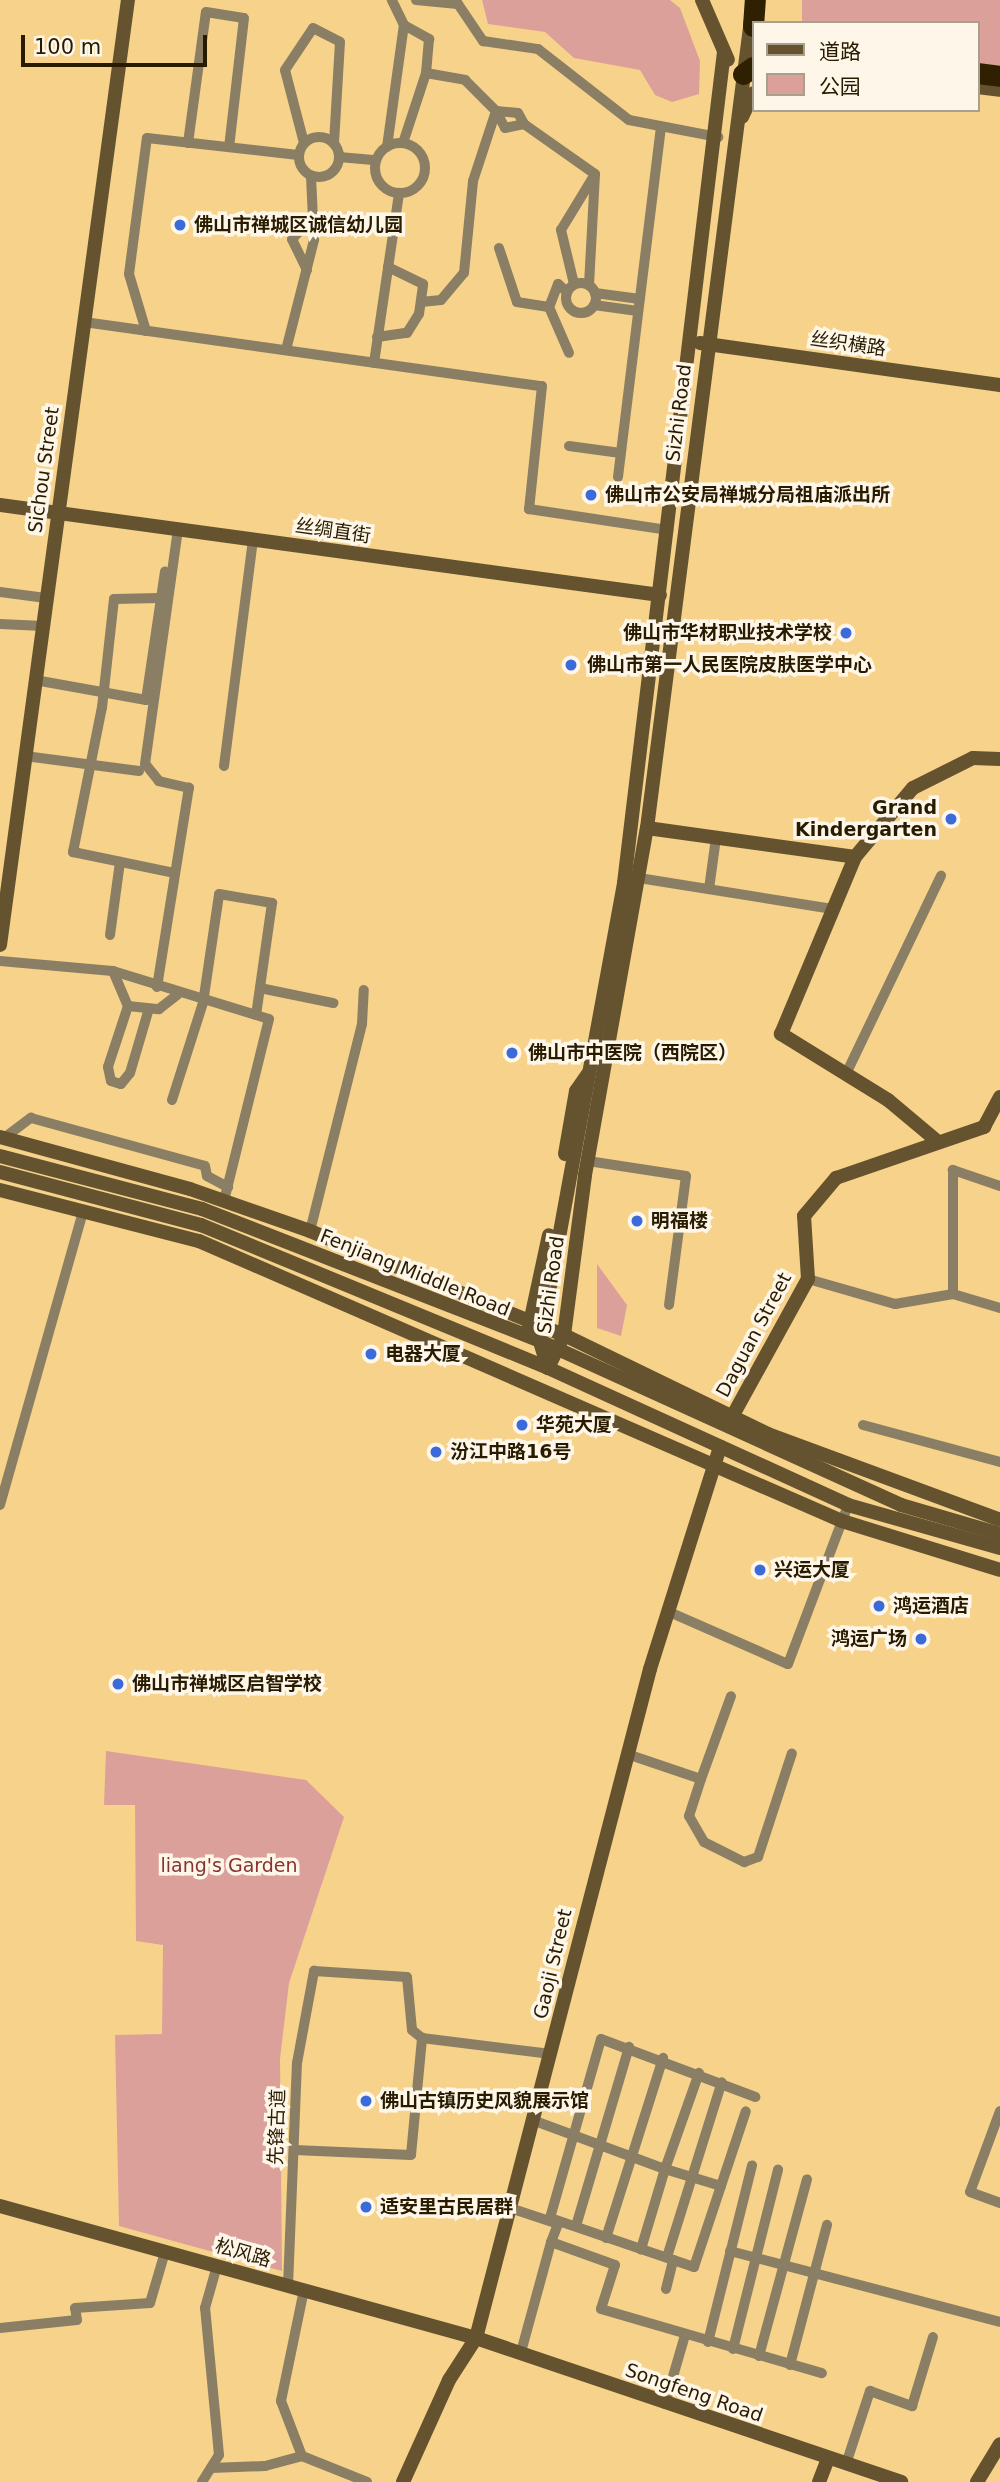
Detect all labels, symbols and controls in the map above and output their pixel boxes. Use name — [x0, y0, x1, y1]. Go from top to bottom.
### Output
scale bar — [24, 21, 210, 65]
legend — [752, 21, 979, 112]
text: 100 m — [34, 35, 101, 59]
text: 道路 — [819, 40, 861, 64]
text: 公园 — [819, 75, 861, 99]
place label: 佛山市禅城区诚信幼儿园 — [194, 214, 403, 236]
marker: 佛山市禅城区诚信幼儿园 — [172, 217, 188, 233]
street label: 丝织横路 — [809, 327, 887, 361]
street label: Sizhi Road — [662, 363, 696, 463]
street label: Sichou Street — [24, 405, 64, 535]
place label: 佛山市公安局禅城分局祖庙派出所 — [605, 484, 890, 506]
marker: 佛山市公安局禅城分局祖庙派出所 — [583, 487, 599, 503]
street label: 丝绸直街 — [294, 514, 372, 548]
place label: 佛山市华材职业技术学校 — [623, 622, 832, 644]
marker: 佛山市华材职业技术学校 — [838, 625, 854, 641]
place label: 佛山市第一人民医院皮肤医学中心 — [587, 654, 872, 676]
marker: 佛山市第一人民医院皮肤医学中心 — [561, 655, 581, 675]
place label: Grand Kindergarten — [795, 797, 937, 841]
marker: Grand Kindergarten — [943, 811, 959, 827]
place label: 佛山市中医院（西院区） — [528, 1042, 737, 1064]
marker: 佛山市中医院（西院区） — [502, 1043, 522, 1063]
place label: 明福楼 — [651, 1210, 708, 1232]
marker: 明福楼 — [629, 1213, 645, 1229]
street label: Fenjiang Middle Road — [317, 1225, 513, 1321]
street label: Sizhi Road — [533, 1235, 569, 1335]
street label: Daguan Street — [712, 1269, 796, 1401]
place label: 电器大厦 — [385, 1343, 461, 1365]
marker: 电器大厦 — [363, 1346, 379, 1362]
place label: 华苑大厦 — [536, 1414, 612, 1436]
marker: 华苑大厦 — [514, 1417, 530, 1433]
place label: 汾江中路16号 — [450, 1441, 571, 1463]
marker: 汾江中路16号 — [428, 1444, 444, 1460]
place label: 兴运大厦 — [774, 1559, 850, 1581]
marker: 兴运大厦 — [752, 1562, 768, 1578]
place label: 鸿运酒店 — [893, 1595, 969, 1617]
marker: 鸿运酒店 — [871, 1598, 887, 1614]
place label: 鸿运广场 — [831, 1628, 907, 1650]
marker: 鸿运广场 — [913, 1631, 929, 1647]
place label: 佛山市禅城区启智学校 — [132, 1673, 322, 1695]
marker: 佛山市禅城区启智学校 — [110, 1676, 126, 1692]
park label: liang's Garden — [160, 1855, 298, 1877]
street label: Gaoji Street — [529, 1907, 577, 2021]
street label: 先锋古道 — [264, 2089, 290, 2165]
place label: 佛山古镇历史风貌展示馆 — [380, 2090, 589, 2112]
marker: 佛山古镇历史风貌展示馆 — [358, 2093, 374, 2109]
place label: 适安里古民居群 — [380, 2196, 513, 2218]
marker: 适安里古民居群 — [358, 2199, 374, 2215]
street label: 松风路 — [212, 2234, 274, 2272]
street label: Songfeng Road — [622, 2359, 766, 2427]

